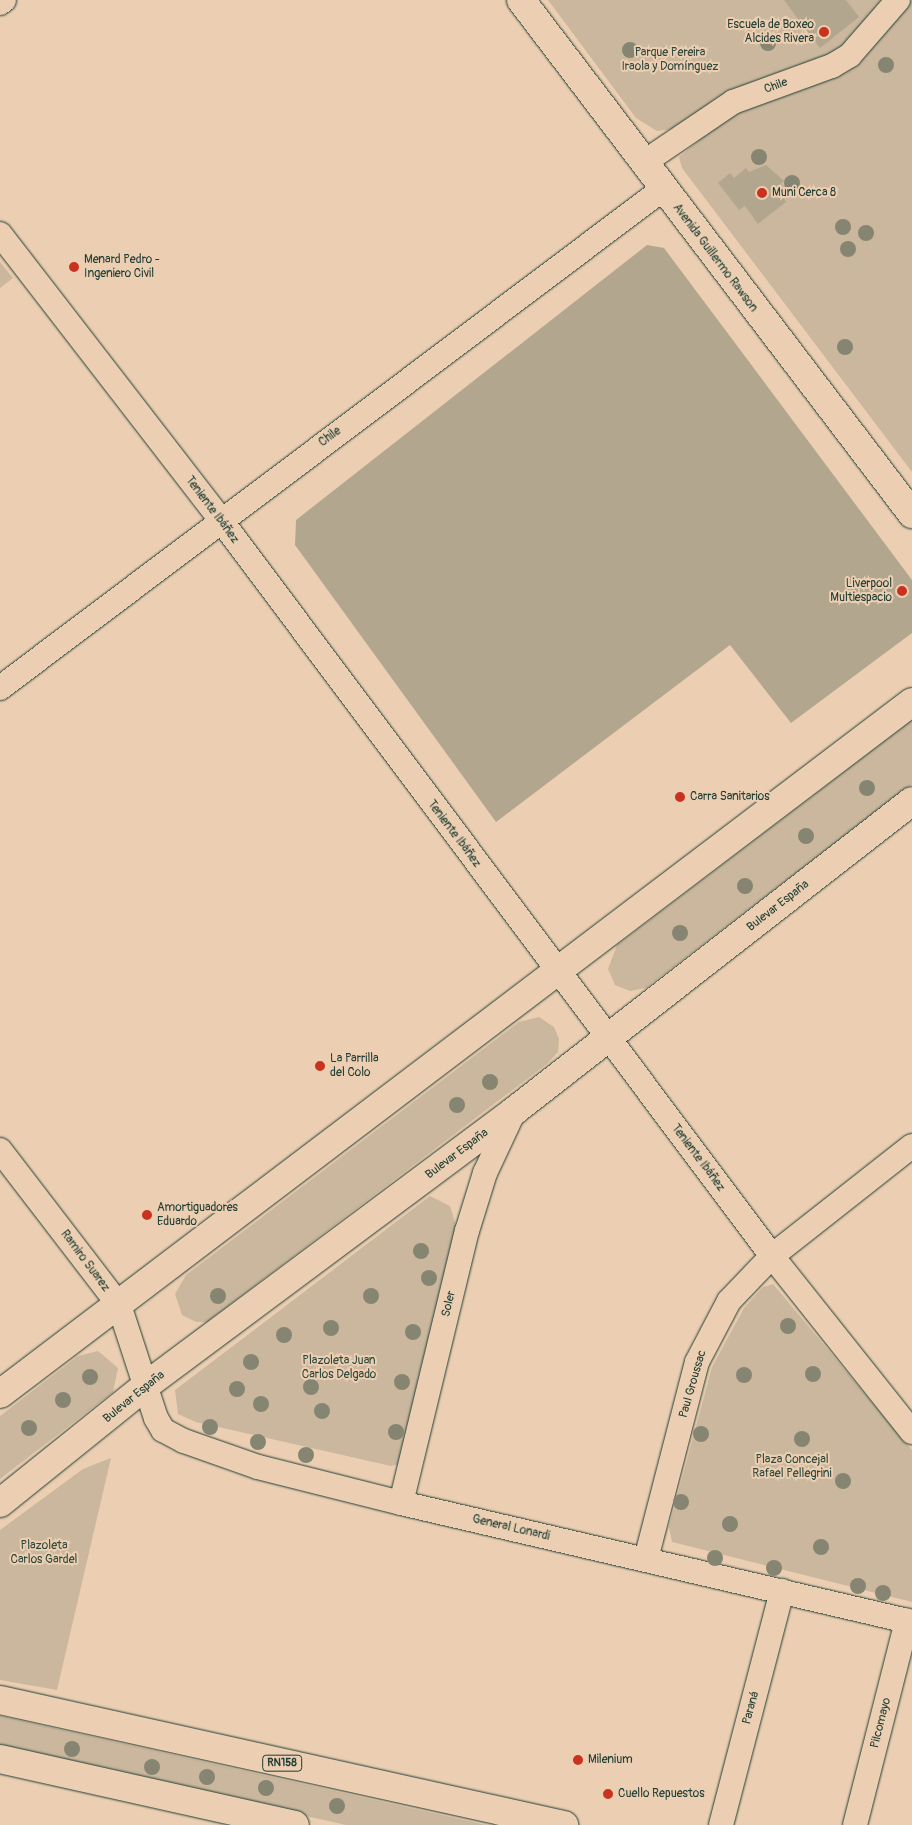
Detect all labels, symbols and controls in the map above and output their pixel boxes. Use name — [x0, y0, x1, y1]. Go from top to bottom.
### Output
place label: Escuela de Boxeo Alcides Rivera — [727, 18, 814, 46]
marker: Escuela de Boxeo Alcides Rivera — [818, 26, 830, 38]
park label: Parque Pereira Iraola y Domínguez — [621, 46, 719, 74]
street label: Chile — [762, 75, 790, 97]
place label: Muni Cerca 8 — [772, 186, 836, 200]
marker: Muni Cerca 8 — [756, 187, 768, 199]
street label: Avenida Guillermo Rawson — [670, 201, 760, 315]
place label: Menard Pedro - Ingeniero Civil — [84, 253, 160, 281]
marker: Menard Pedro - Ingeniero Civil — [68, 261, 80, 273]
street label: Chile — [316, 424, 344, 450]
street label: Teniente Ibáñez — [182, 474, 242, 546]
place label: Liverpool Multiespacio — [830, 577, 892, 605]
marker: Liverpool Multiespacio — [896, 585, 908, 597]
place label: Carra Sanitarios — [690, 790, 770, 804]
marker: Carra Sanitarios — [674, 791, 686, 803]
street label: Teniente Ibáñez — [424, 798, 484, 870]
street label: Bulevar España — [744, 877, 812, 935]
place label: La Parrilla del Colo — [330, 1052, 379, 1080]
marker: La Parrilla del Colo — [314, 1060, 326, 1072]
street label: Teniente Ibáñez — [668, 1122, 728, 1194]
street label: Bulevar España — [423, 1126, 491, 1182]
place label: Amortiguadores Eduardo — [157, 1201, 238, 1229]
marker: Amortiguadores Eduardo — [141, 1209, 153, 1221]
street label: Ramiro Suarez — [57, 1227, 113, 1295]
street label: Soler — [439, 1289, 459, 1319]
street label: Paul Groussac — [676, 1348, 710, 1420]
park label: Plazoleta Juan Carlos Delgado — [302, 1354, 376, 1382]
street label: Bulevar España — [100, 1368, 168, 1426]
park label: Plaza Concejal Rafael Pellegrini — [752, 1453, 832, 1481]
street label: General Lonardi — [471, 1512, 551, 1544]
park label: Plazoleta Carlos Gardel — [11, 1539, 77, 1567]
street label: Paraná — [740, 1690, 762, 1726]
street label: Pilcomayo — [868, 1696, 894, 1750]
place label: Milenium — [588, 1753, 633, 1767]
marker: Milenium — [572, 1754, 584, 1766]
road number: RN158 — [262, 1755, 302, 1772]
place label: Cuello Repuestos — [618, 1787, 705, 1801]
marker: Cuello Repuestos — [602, 1788, 614, 1800]

